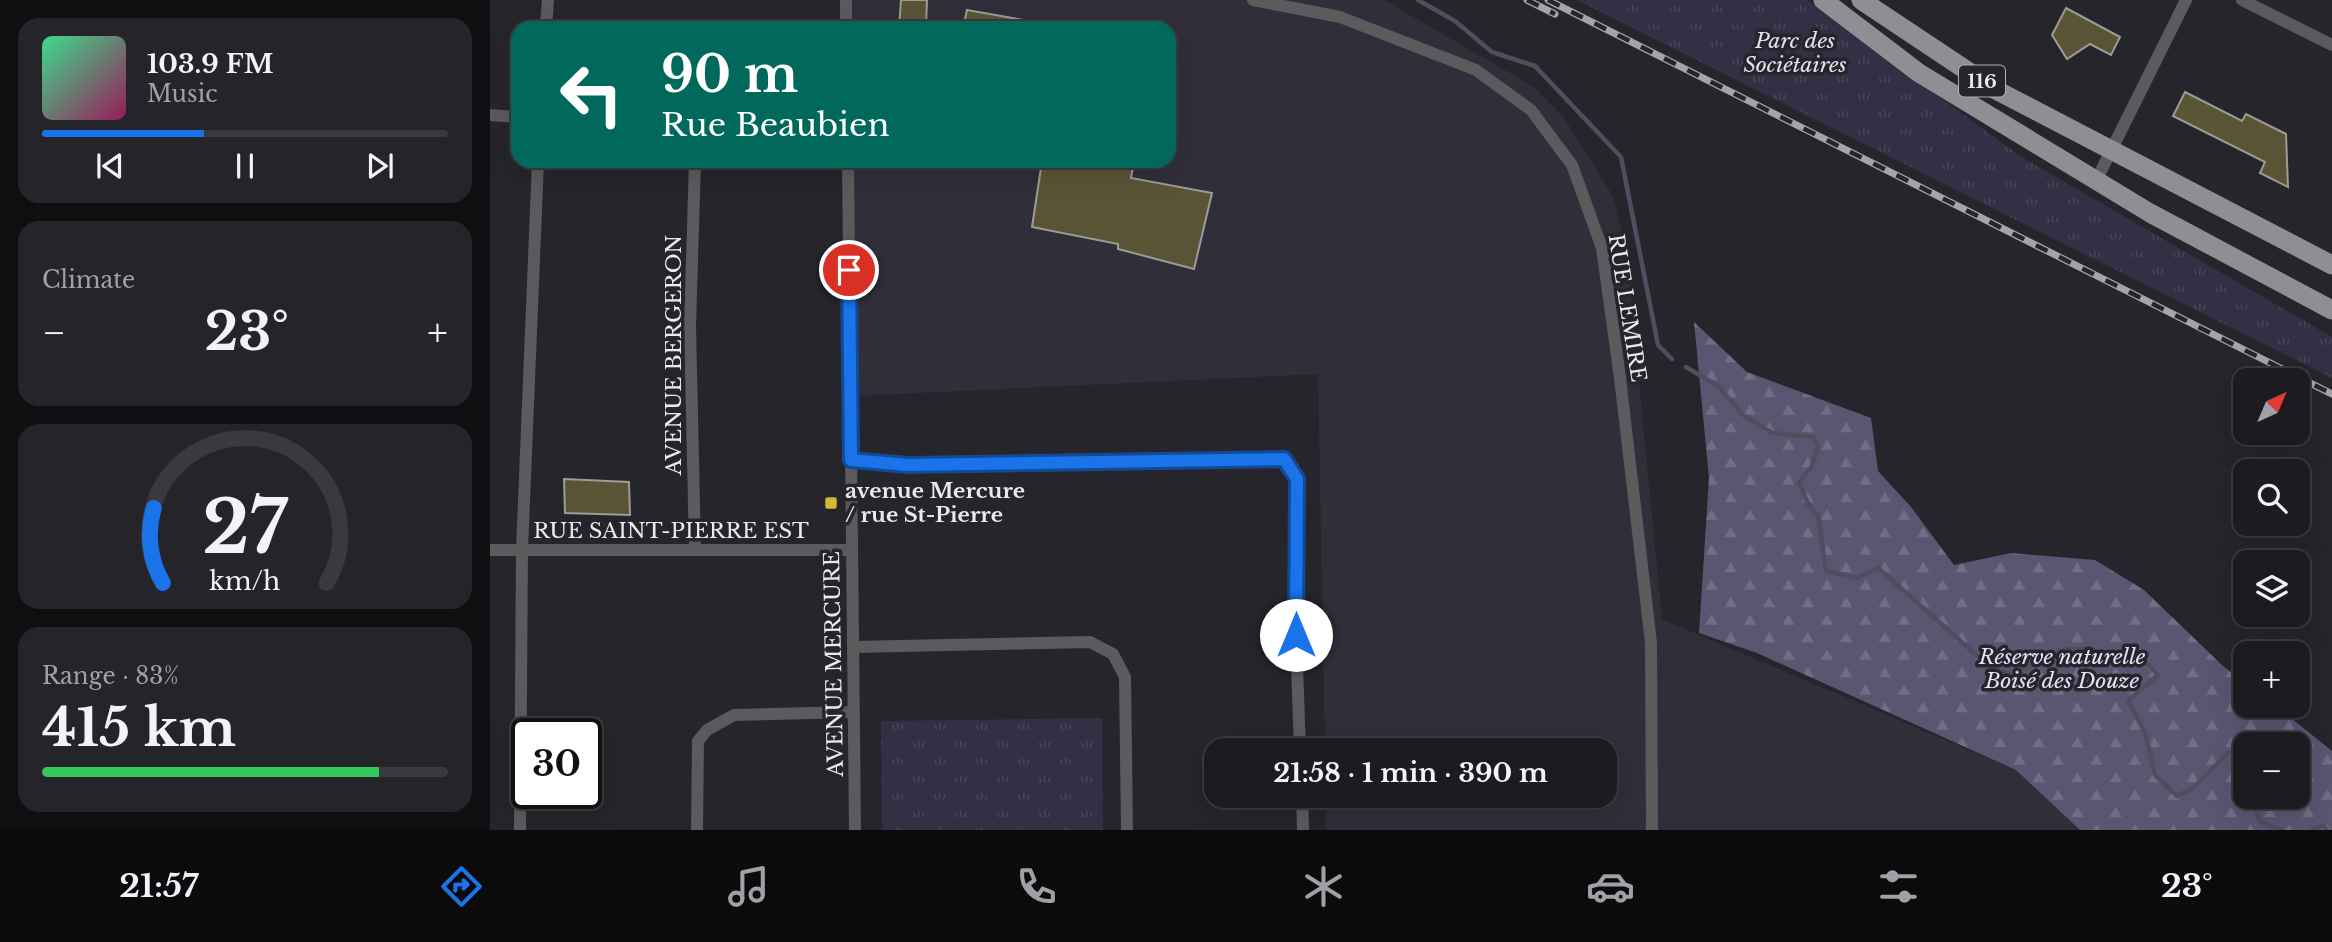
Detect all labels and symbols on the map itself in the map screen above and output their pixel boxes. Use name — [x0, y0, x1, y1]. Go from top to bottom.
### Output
park label: Parc des Sociétaires — [1743, 28, 1847, 78]
road number: 116 — [1959, 66, 2005, 96]
street label: RUE LEMIRE — [1602, 232, 1652, 384]
street label: AVENUE BERGERON — [661, 235, 687, 476]
pin — [819, 240, 879, 300]
north arrow — [2233, 368, 2310, 444]
place label: avenue Mercure / rue St-Pierre — [845, 478, 1025, 528]
marker: avenue Mercure / rue St-Pierre — [823, 495, 839, 511]
street label: RUE SAINT-PIERRE EST — [533, 518, 809, 544]
street label: AVENUE MERCURE — [819, 551, 849, 778]
position arrow — [1259, 598, 1333, 672]
park label: Réserve naturelle Boisé des Douze — [1978, 644, 2146, 694]
speed limit sign: 30 — [511, 718, 602, 809]

